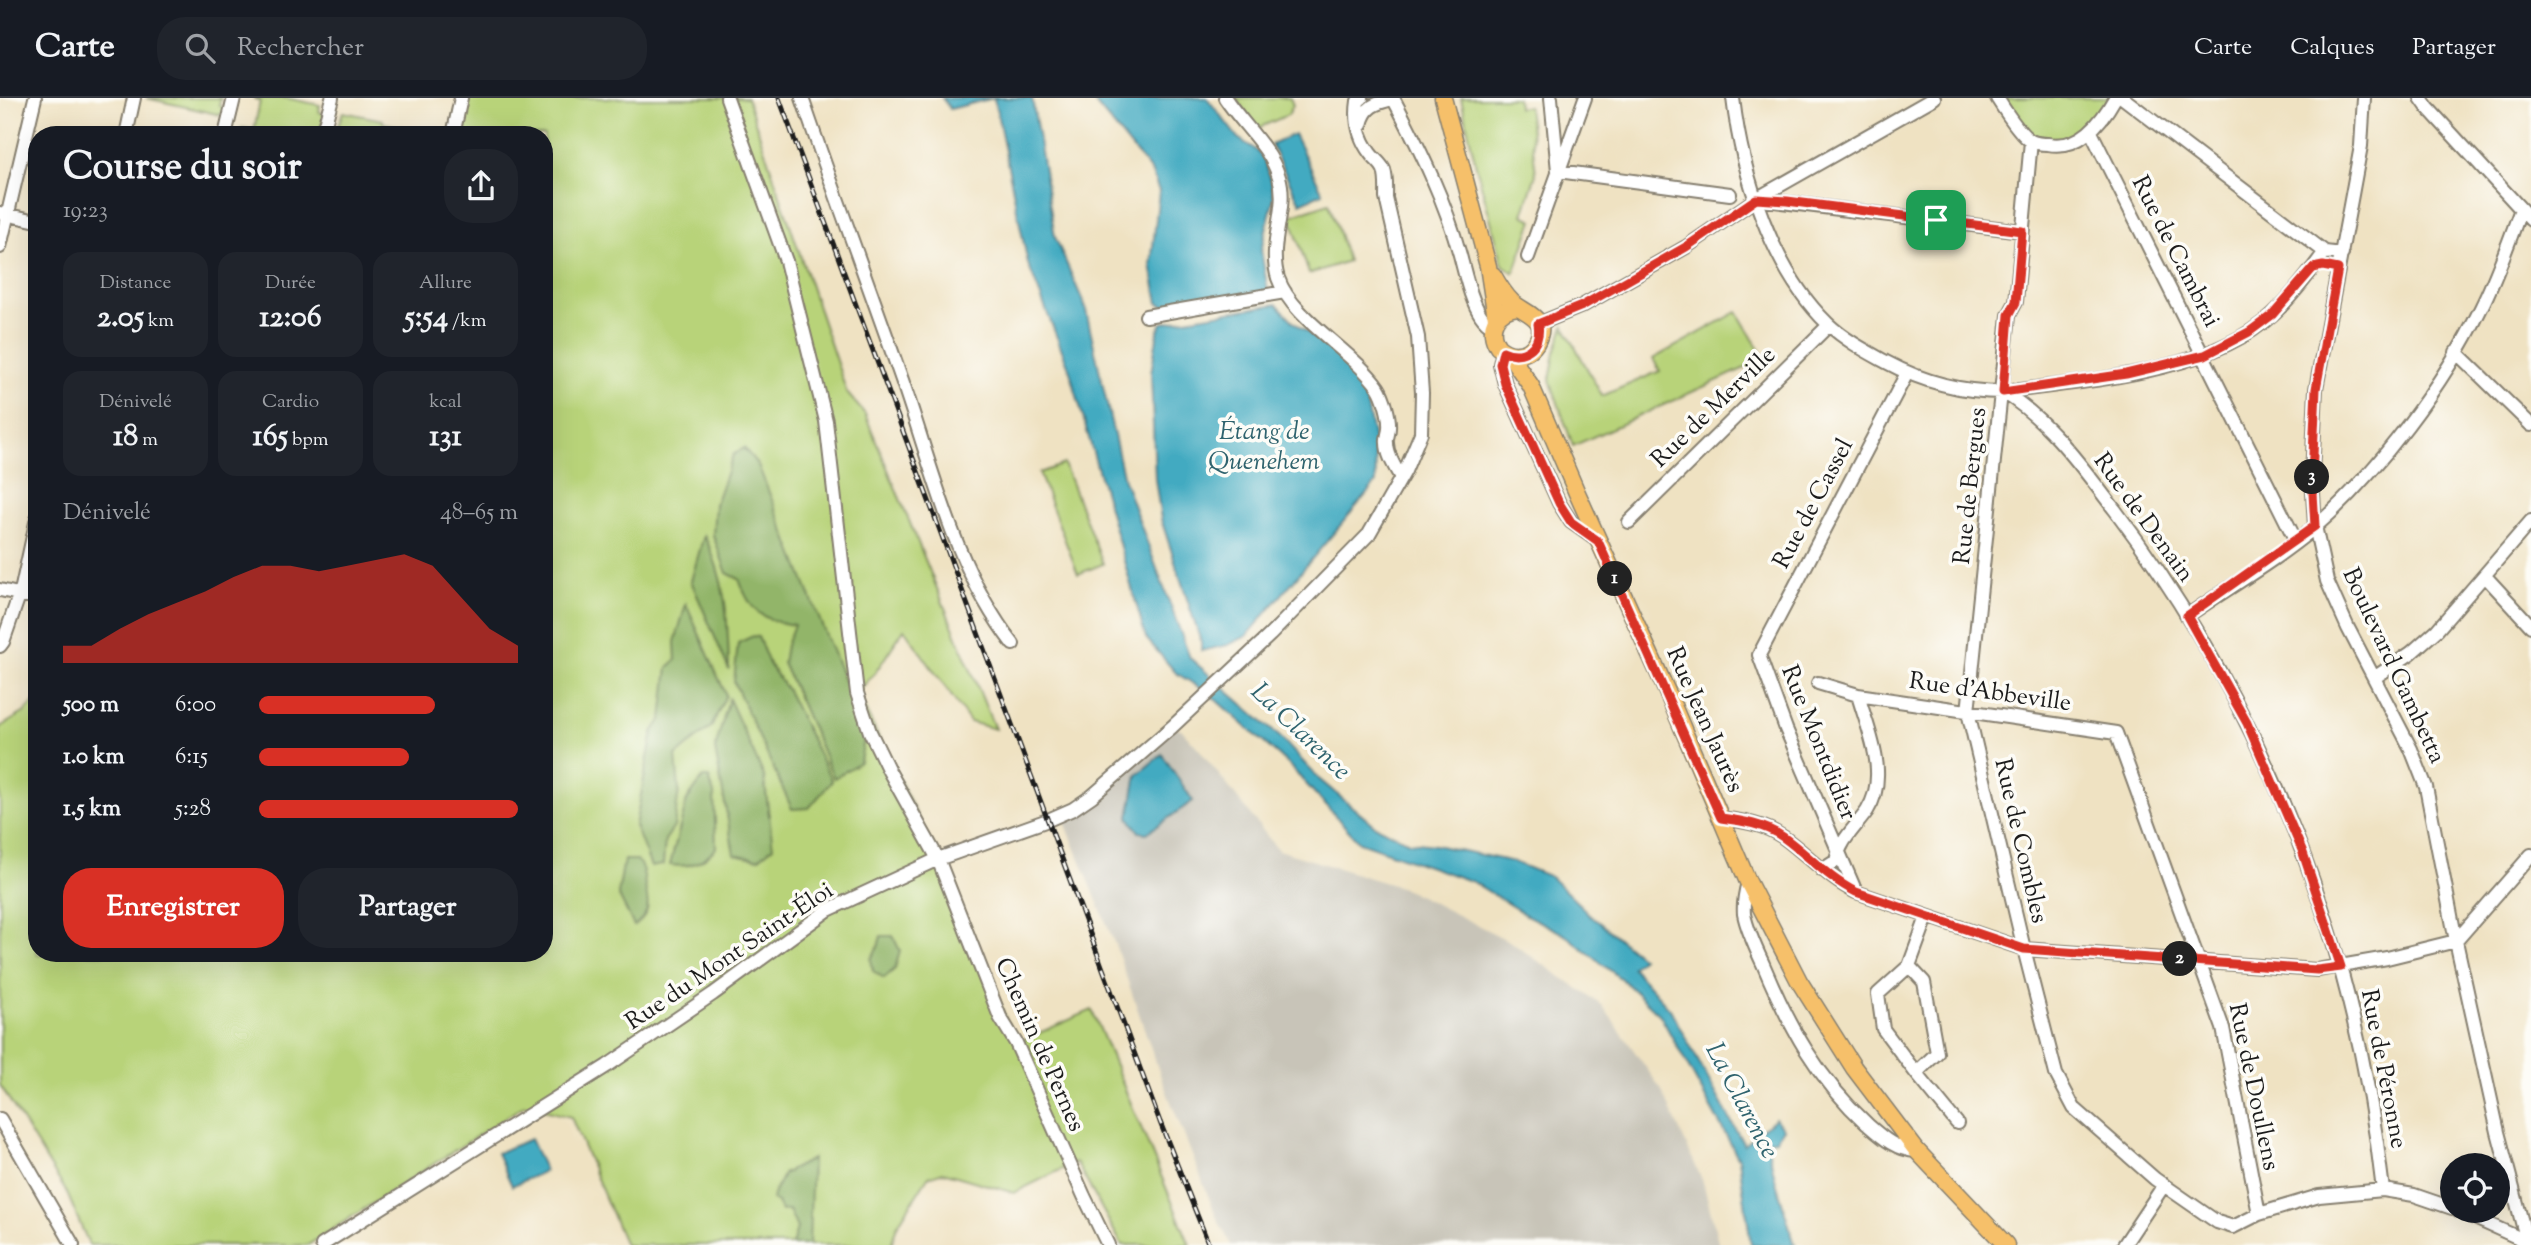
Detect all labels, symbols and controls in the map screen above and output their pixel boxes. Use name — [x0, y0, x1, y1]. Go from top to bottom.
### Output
search box — [157, 17, 647, 80]
text: Carte — [35, 24, 115, 72]
icon: search — [181, 29, 219, 67]
text: Rechercher — [237, 30, 364, 67]
text: Carte — [2194, 31, 2252, 65]
text: Calques — [2290, 31, 2374, 65]
text: Partager — [2412, 31, 2496, 65]
text: Course du soir — [63, 142, 302, 196]
button: share — [444, 149, 518, 223]
street label: Rue de Cambrai — [2122, 170, 2228, 334]
pin — [1906, 190, 1966, 250]
text: 19:23 — [63, 195, 108, 228]
icon: arrive — [1917, 201, 1955, 239]
text: Distance — [100, 270, 171, 297]
text: Durée — [265, 270, 316, 297]
text: Allure — [419, 270, 472, 297]
text: 2.05 — [97, 297, 144, 340]
text: 12:06 — [259, 297, 322, 340]
text: 5:54 — [405, 297, 448, 340]
text: km — [144, 308, 174, 335]
text: /km — [448, 308, 486, 335]
street label: Rue de Merville — [1644, 340, 1784, 476]
text: Dénivelé — [99, 389, 172, 416]
text: Cardio — [262, 389, 319, 416]
text: kcal — [429, 389, 462, 416]
street label: Rue de Bergues — [1946, 406, 1996, 566]
water label: Étang de Quenehem — [1208, 414, 1320, 481]
text: 18 — [113, 416, 138, 459]
text: 165 — [253, 416, 288, 459]
text: 131 — [429, 416, 462, 459]
text: m — [138, 427, 158, 454]
text: bpm — [288, 427, 328, 454]
street label: Rue de Cassel — [1765, 433, 1863, 575]
street label: Rue de Denain — [2084, 446, 2202, 590]
pin: 3 — [2294, 460, 2330, 494]
text: 3 — [2308, 463, 2315, 490]
text: Dénivelé — [63, 497, 151, 530]
text: 48–65 m — [440, 497, 518, 530]
pin: 1 — [1598, 561, 1632, 596]
street label: Boulevard Gambetta — [2333, 563, 2453, 769]
text: 1 — [1611, 565, 1618, 592]
street label: Rue Jean Jaurès — [1657, 642, 1751, 798]
street label: Rue Montdidier — [1771, 660, 1865, 826]
street label: Rue d'Abbeville — [1907, 665, 2073, 721]
water label: La Clarence — [1242, 675, 1358, 789]
text: 500 m — [63, 689, 119, 722]
text: 6:00 — [175, 689, 216, 722]
text: 1.0 km — [63, 741, 125, 774]
text: 6:15 — [175, 741, 208, 774]
street label: Rue de Combles — [1985, 755, 2055, 927]
text: 1.5 km — [63, 793, 121, 826]
text: 5:28 — [175, 793, 211, 826]
button: Enregistrer — [63, 868, 284, 948]
button: Partager — [298, 868, 518, 948]
street label: Rue du Mont Saint-Éloi — [619, 874, 841, 1039]
pin: 2 — [2162, 942, 2198, 976]
text: 2 — [2175, 945, 2184, 972]
street label: Chemin de Pernes — [985, 953, 1093, 1137]
street label: Rue de Péronne — [2351, 987, 2415, 1151]
street label: Rue de Doullens — [2219, 1000, 2287, 1174]
water label: La Clarence — [1695, 1036, 1787, 1166]
map controls — [2440, 1153, 2510, 1223]
button: locate — [2440, 1153, 2510, 1223]

